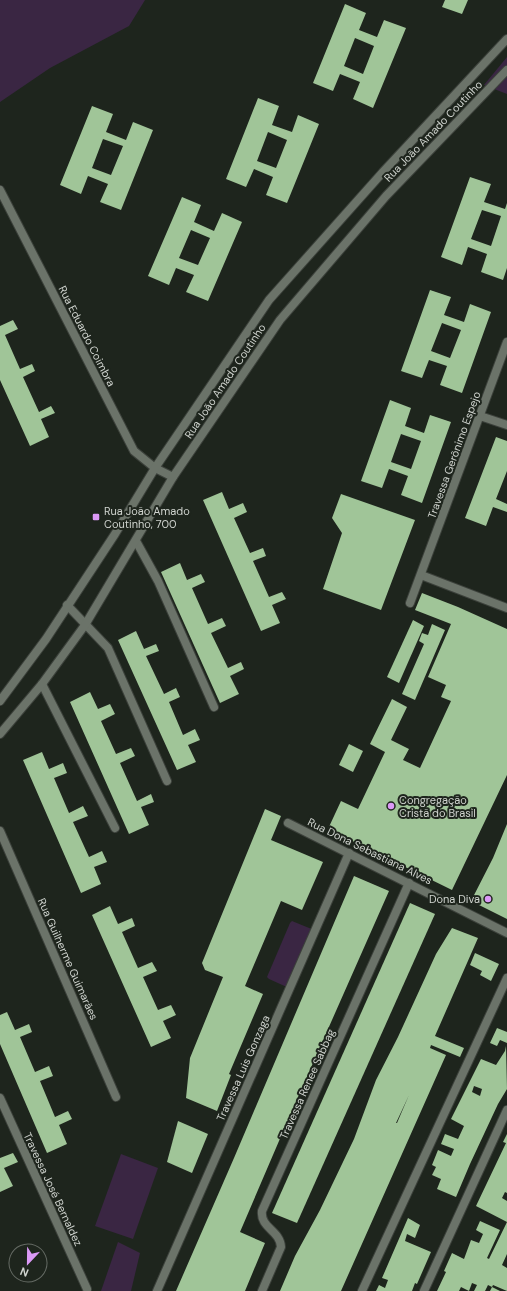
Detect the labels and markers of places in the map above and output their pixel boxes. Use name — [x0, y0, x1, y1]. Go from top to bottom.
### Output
place label: Rua João Amado Coutinho, 700 — [104, 504, 190, 531]
marker: Rua João Amado Coutinho, 700 — [91, 512, 101, 522]
place label: Congregação Cristã do Brasil — [399, 793, 476, 820]
marker: Congregação Cristã do Brasil — [386, 801, 396, 811]
place label: Dona Diva — [429, 892, 480, 906]
marker: Dona Diva — [483, 894, 493, 904]

